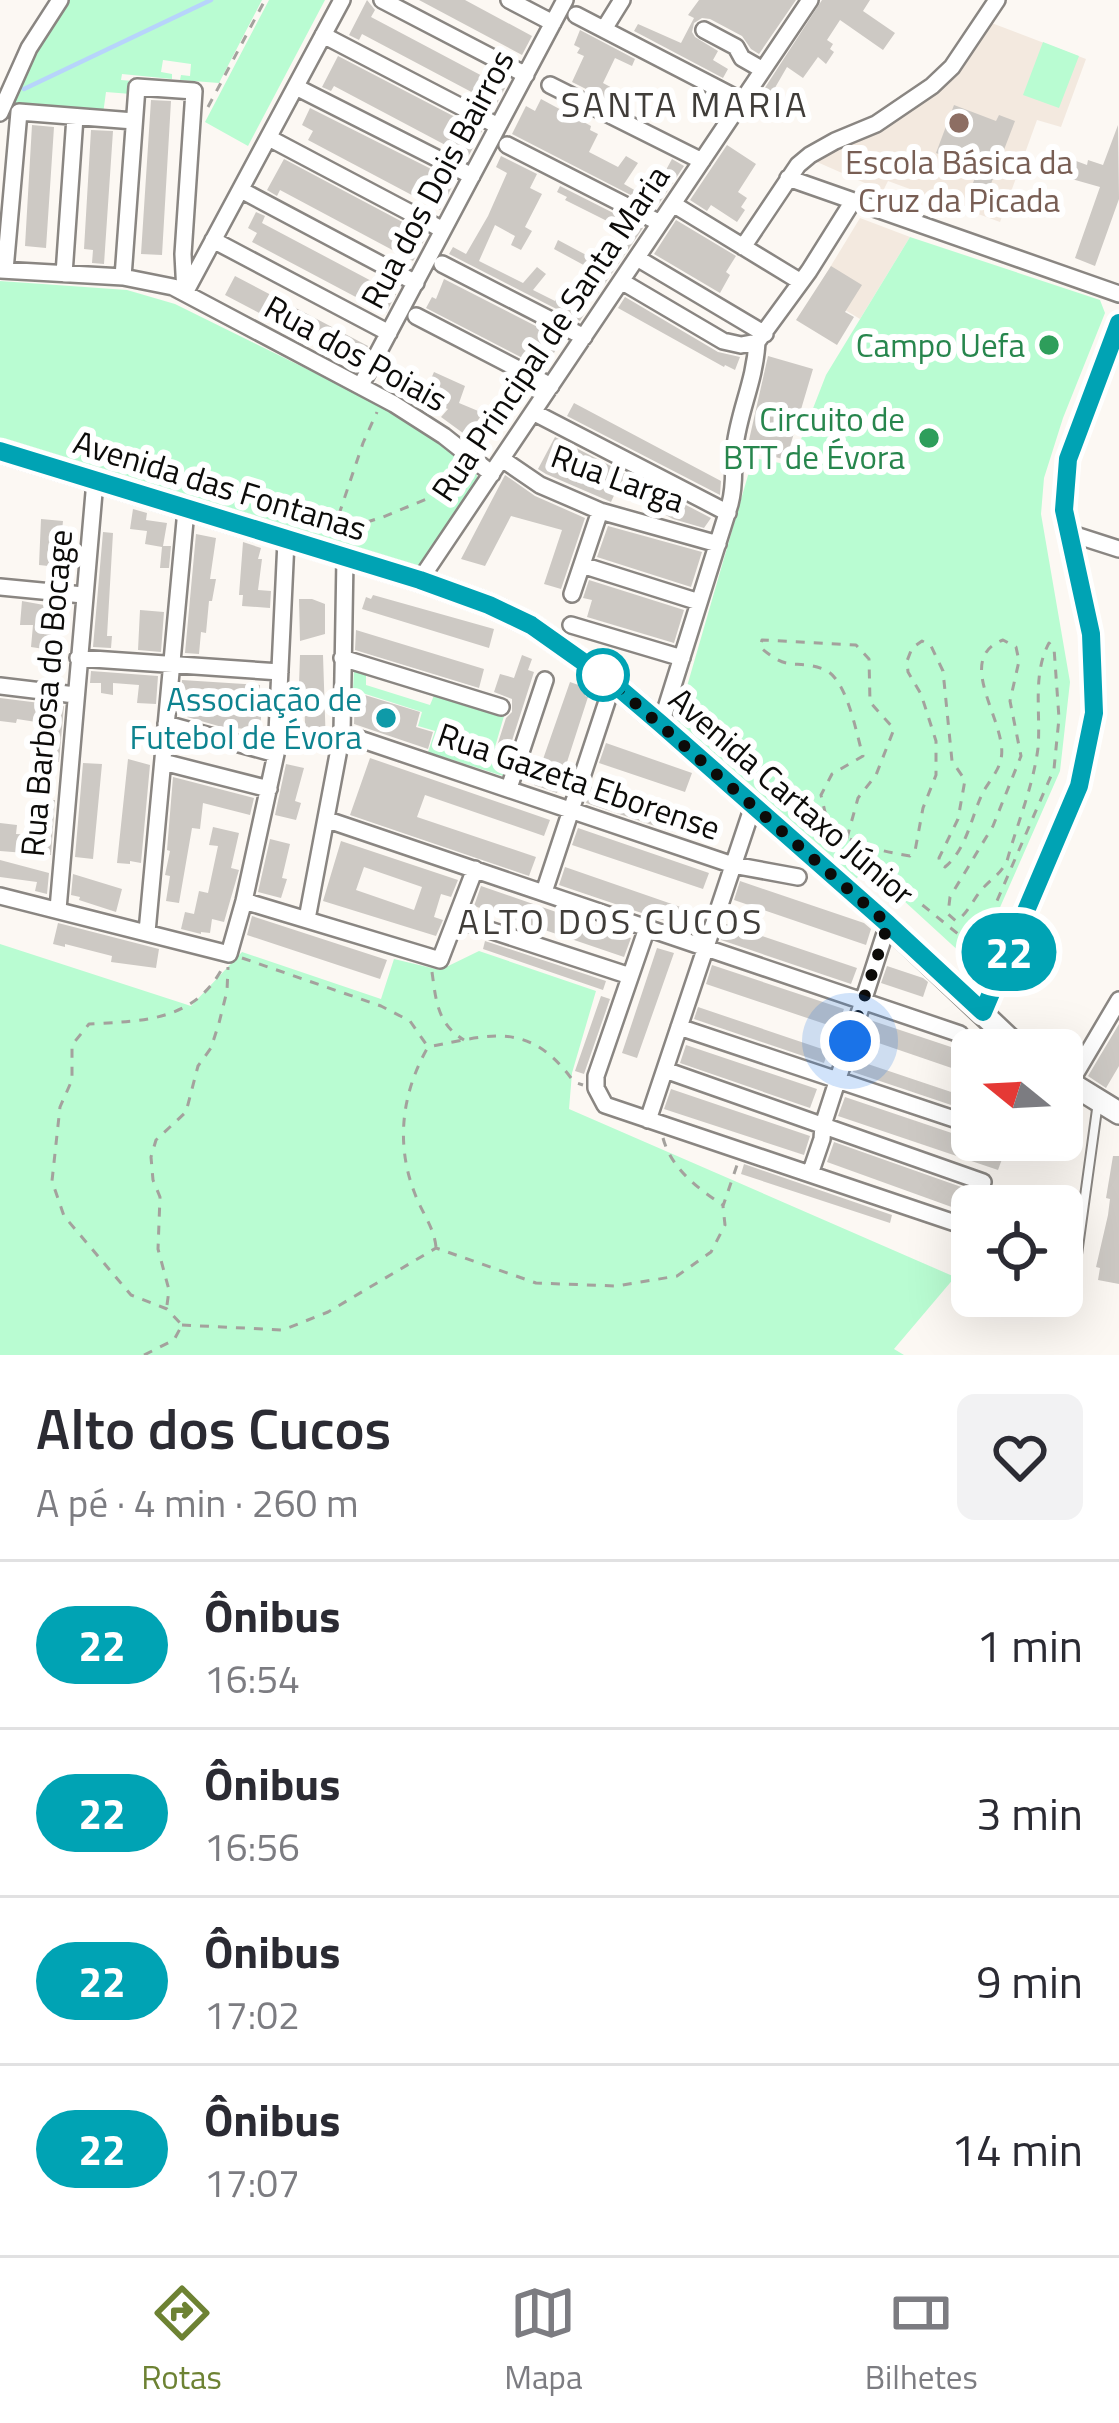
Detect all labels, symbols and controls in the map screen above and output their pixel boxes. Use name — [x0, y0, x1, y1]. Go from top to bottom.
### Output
street label: Rua dos Dois Bairros — [348, 41, 526, 317]
district label: SANTA MARIA — [561, 76, 809, 131]
marker: Escola Básica da Cruz da Picada — [946, 110, 972, 136]
place label: Escola Básica da Cruz da Picada — [845, 137, 1073, 225]
street label: Rua Principal de Santa Maria — [419, 155, 681, 511]
street label: Rua dos Poiais — [255, 282, 457, 424]
place label: Campo Uefa — [856, 320, 1025, 370]
marker: Campo Uefa — [1036, 332, 1062, 358]
place label: Circuito de BTT de Évora — [723, 394, 905, 482]
street label: Avenida das Fontanas — [68, 417, 372, 553]
marker: Circuito de BTT de Évora — [916, 425, 942, 451]
street label: Rua Larga — [544, 431, 692, 525]
street label: Rua Barbosa do Bocage — [7, 527, 85, 859]
unlabelled marker — [578, 650, 628, 700]
place label: Associação de Futebol de Évora — [130, 674, 362, 762]
street label: Avenida Cartaxo Júnior — [658, 675, 926, 917]
marker: Associação de Futebol de Évora — [373, 705, 399, 731]
street label: Rua Gazeta Eborense — [431, 709, 727, 853]
district label: ALTO DOS CUCOS — [458, 893, 764, 948]
line badge: 22 — [955, 913, 1063, 991]
text: 22 — [985, 920, 1033, 984]
your location — [820, 1011, 880, 1071]
north arrow — [951, 1029, 1083, 1161]
map controls — [951, 1029, 1083, 1317]
button: locate — [951, 1185, 1083, 1317]
text: Alto dos Cucos — [36, 1384, 391, 1471]
button: heart — [957, 1394, 1083, 1520]
text: A pé · 4 min · 260 m — [36, 1473, 359, 1532]
text: Ônibus — [204, 1581, 340, 1649]
text: 1 min — [976, 1611, 1083, 1679]
text: 22 — [78, 1613, 126, 1677]
text: 16:54 — [204, 1649, 300, 1708]
text: Ônibus — [204, 1749, 340, 1817]
text: 3 min — [976, 1779, 1083, 1847]
text: 22 — [78, 1781, 126, 1845]
text: 16:56 — [204, 1817, 300, 1876]
text: Ônibus — [204, 1917, 340, 1985]
text: 9 min — [976, 1947, 1083, 2015]
text: 22 — [78, 1949, 126, 2013]
text: 17:02 — [204, 1985, 300, 2044]
text: Ônibus — [204, 2085, 340, 2153]
text: 14 min — [951, 2115, 1083, 2183]
text: 22 — [78, 2117, 126, 2181]
text: 17:07 — [204, 2153, 300, 2212]
tab: Rotas — [141, 2280, 222, 2402]
tab: Mapa — [504, 2280, 582, 2402]
tab: Bilhetes — [865, 2280, 978, 2402]

